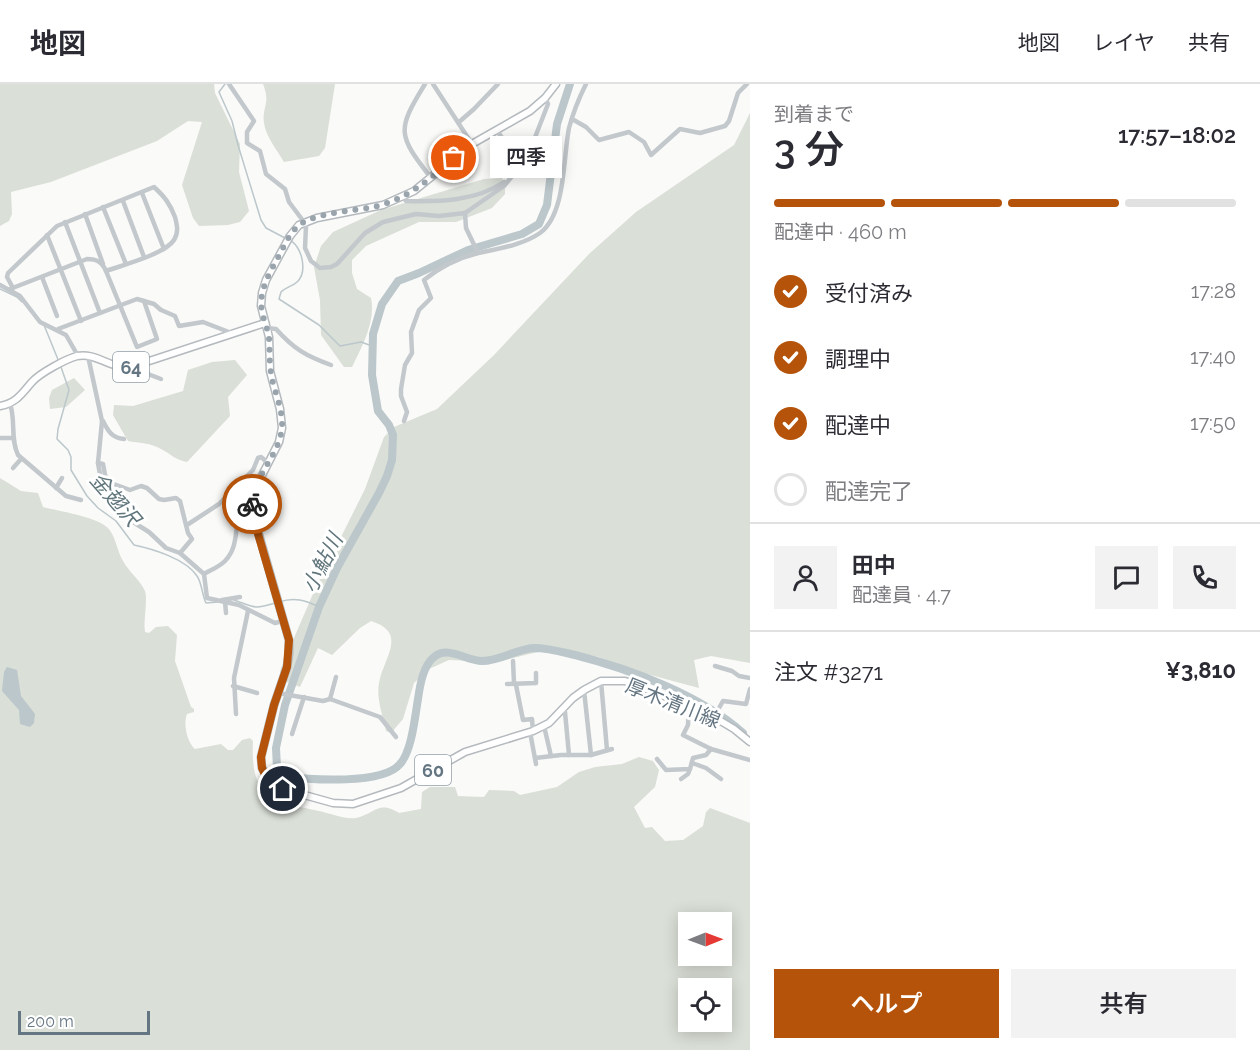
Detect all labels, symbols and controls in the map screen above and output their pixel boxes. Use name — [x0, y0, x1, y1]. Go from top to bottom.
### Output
text: 地図 — [30, 27, 86, 60]
text: 地図 — [1018, 30, 1060, 55]
text: レイヤ — [1093, 30, 1155, 55]
text: 共有 — [1188, 30, 1230, 55]
text: 到着まで — [774, 102, 854, 126]
text: 17:57–18:02 — [1118, 122, 1236, 148]
text: 3 分 — [774, 126, 844, 172]
pin — [428, 132, 479, 183]
callout: 四季 — [490, 137, 562, 179]
icon: bag — [437, 141, 470, 174]
text: 四季 — [506, 145, 546, 169]
text: 配達中 · 460 m — [774, 220, 907, 244]
icon: check — [774, 275, 807, 308]
text: 17:28 — [1191, 279, 1236, 303]
text: 受付済み — [825, 280, 913, 306]
icon: check — [774, 341, 807, 374]
text: 17:40 — [1190, 345, 1236, 369]
text: 調理中 — [825, 346, 891, 372]
road number: 64 — [113, 352, 149, 382]
icon: check — [774, 407, 807, 440]
text: 17:50 — [1190, 411, 1236, 435]
text: 配達中 — [825, 412, 891, 438]
water label: 金翅沢 — [85, 467, 147, 533]
courier — [222, 474, 282, 534]
text: 配達完了 — [825, 478, 913, 504]
icon: bike — [236, 488, 269, 521]
water label: 小鮎川 — [297, 527, 348, 597]
button: person — [774, 546, 837, 609]
button: chat — [1095, 546, 1158, 609]
button: phone — [1173, 546, 1236, 609]
text: 田中 — [852, 552, 896, 578]
text: 配達員 · 4.7 — [852, 583, 951, 607]
text: ¥3,810 — [1165, 657, 1236, 683]
text: 注文 #3271 — [774, 659, 883, 685]
street label: 厚木清川線 — [622, 673, 724, 733]
road number: 60 — [415, 755, 451, 785]
pin — [257, 763, 308, 814]
icon: home — [266, 772, 299, 805]
north arrow — [678, 912, 732, 966]
map controls — [678, 912, 732, 1032]
button: ヘルプ — [774, 969, 999, 1038]
button: 共有 — [1011, 969, 1236, 1038]
button: locate — [678, 978, 732, 1032]
scale bar — [18, 1008, 150, 1036]
text: 200 m — [27, 1012, 74, 1031]

